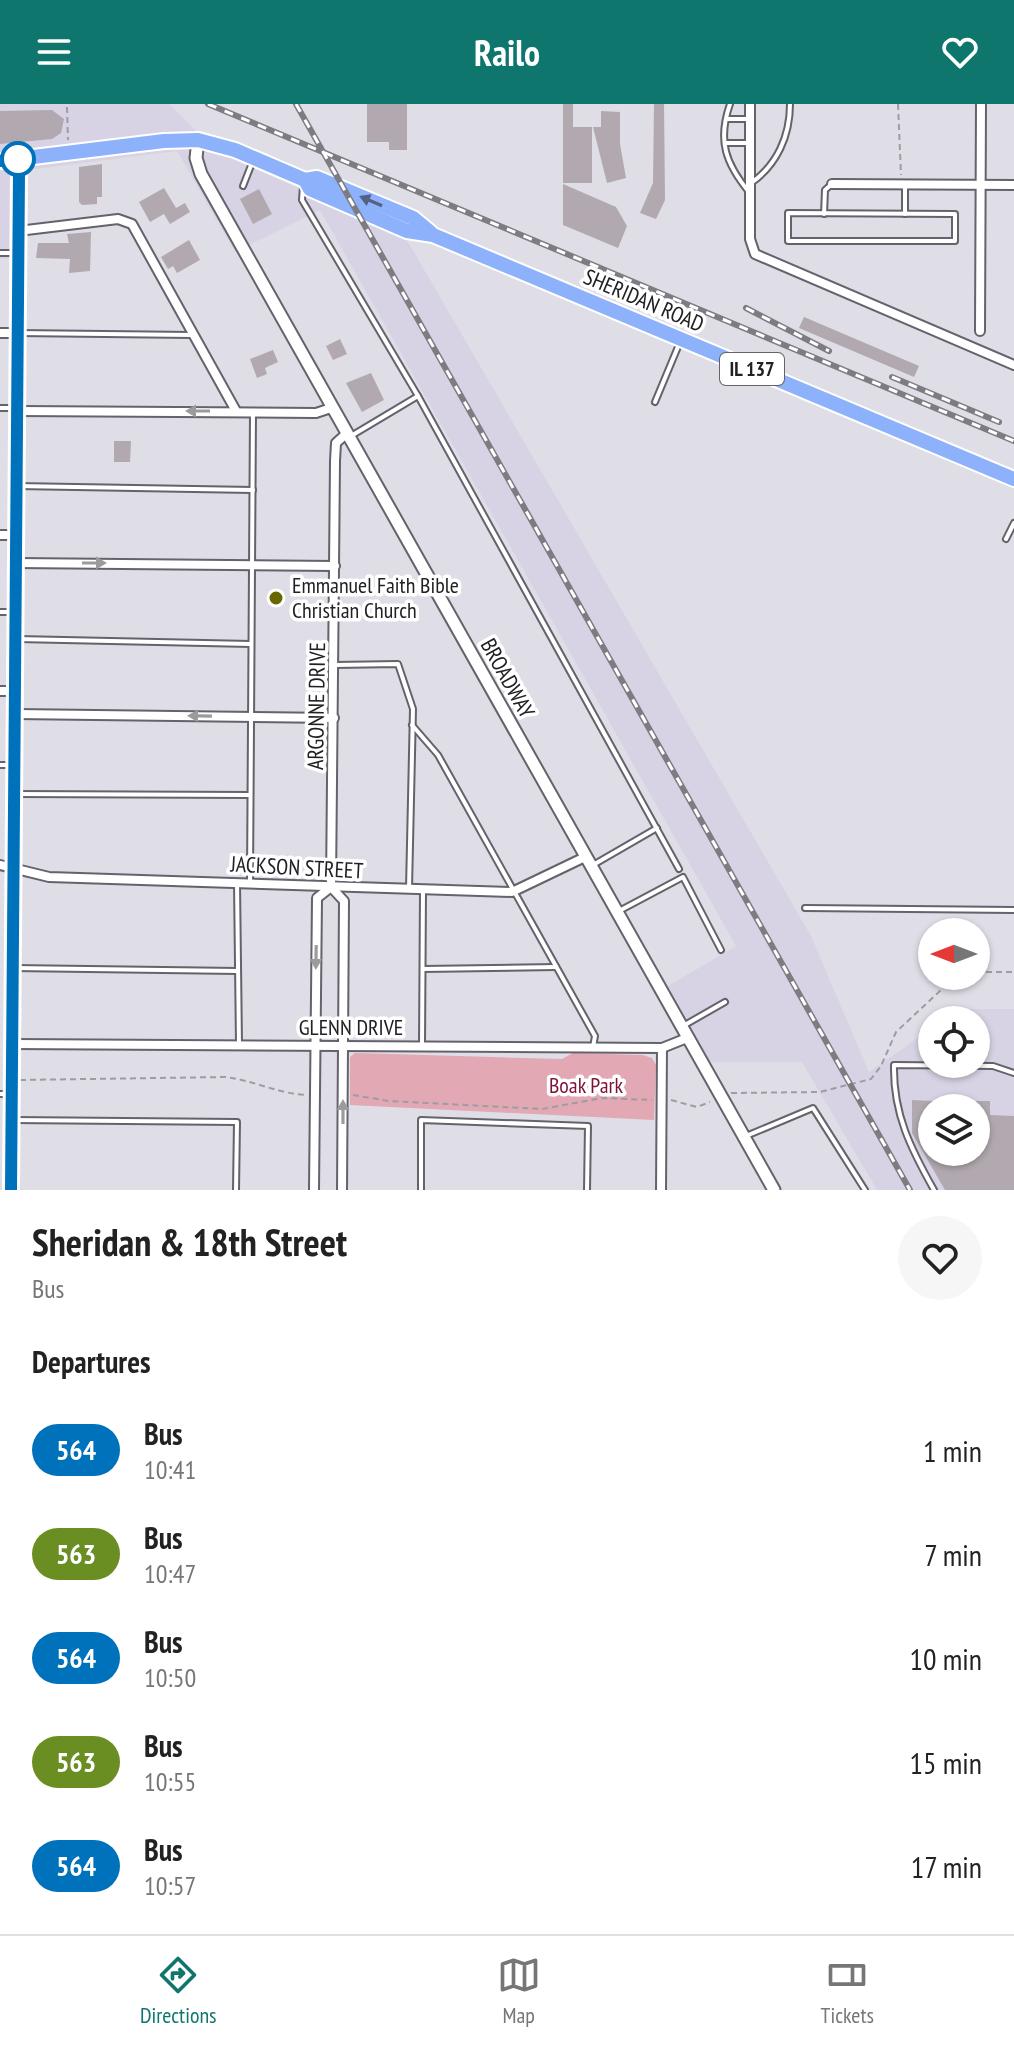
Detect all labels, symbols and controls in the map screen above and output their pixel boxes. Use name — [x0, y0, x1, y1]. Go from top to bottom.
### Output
text: Railo — [474, 29, 540, 76]
icon: menu — [32, 30, 76, 74]
icon: heart — [938, 30, 982, 74]
unlabelled marker — [1, 142, 35, 176]
one-way arrow — [360, 194, 383, 207]
street label: SHERIDAN ROAD — [580, 262, 708, 338]
road number: IL 137 — [720, 353, 784, 385]
one-way arrow — [185, 405, 210, 417]
one-way arrow — [82, 557, 107, 569]
place label: Emmanuel Faith Bible Christian Church — [292, 571, 459, 624]
marker: Emmanuel Faith Bible Christian Church — [267, 589, 285, 607]
street label: BROADWAY — [475, 633, 541, 723]
street label: ARGONNE DRIVE — [301, 642, 331, 770]
one-way arrow — [187, 710, 212, 722]
street label: JACKSON STREET — [229, 849, 364, 884]
north arrow — [918, 918, 990, 990]
map controls — [918, 918, 990, 1166]
one-way arrow — [310, 945, 322, 970]
button: locate — [918, 1006, 990, 1078]
street label: GLENN DRIVE — [299, 1013, 403, 1041]
park label: Boak Park — [549, 1071, 623, 1099]
button: layers — [918, 1094, 990, 1166]
one-way arrow — [337, 1099, 349, 1124]
button: heart — [898, 1216, 982, 1300]
text: Sheridan & 18th Street — [32, 1217, 347, 1266]
text: Bus — [32, 1272, 64, 1305]
text: Departures — [32, 1342, 150, 1381]
text: Bus — [144, 1414, 183, 1453]
text: 564 — [56, 1431, 96, 1468]
text: 1 min — [923, 1431, 982, 1470]
text: 10:41 — [144, 1453, 196, 1486]
text: Bus — [144, 1518, 183, 1557]
text: 563 — [56, 1535, 96, 1572]
text: 7 min — [924, 1535, 982, 1574]
text: 10:47 — [144, 1557, 196, 1590]
text: Bus — [144, 1622, 183, 1661]
text: 564 — [56, 1639, 96, 1676]
text: 10 min — [909, 1639, 982, 1678]
text: 10:50 — [144, 1661, 196, 1694]
text: Bus — [144, 1726, 183, 1765]
text: 563 — [56, 1743, 96, 1780]
text: 15 min — [909, 1743, 982, 1782]
text: 10:55 — [144, 1765, 196, 1798]
text: Bus — [144, 1830, 183, 1869]
text: 564 — [56, 1847, 96, 1884]
text: 17 min — [911, 1847, 982, 1886]
text: 10:57 — [144, 1869, 196, 1902]
tab: Directions — [140, 1953, 217, 2029]
tab: Map — [497, 1953, 541, 2029]
tab: Tickets — [821, 1953, 874, 2029]

